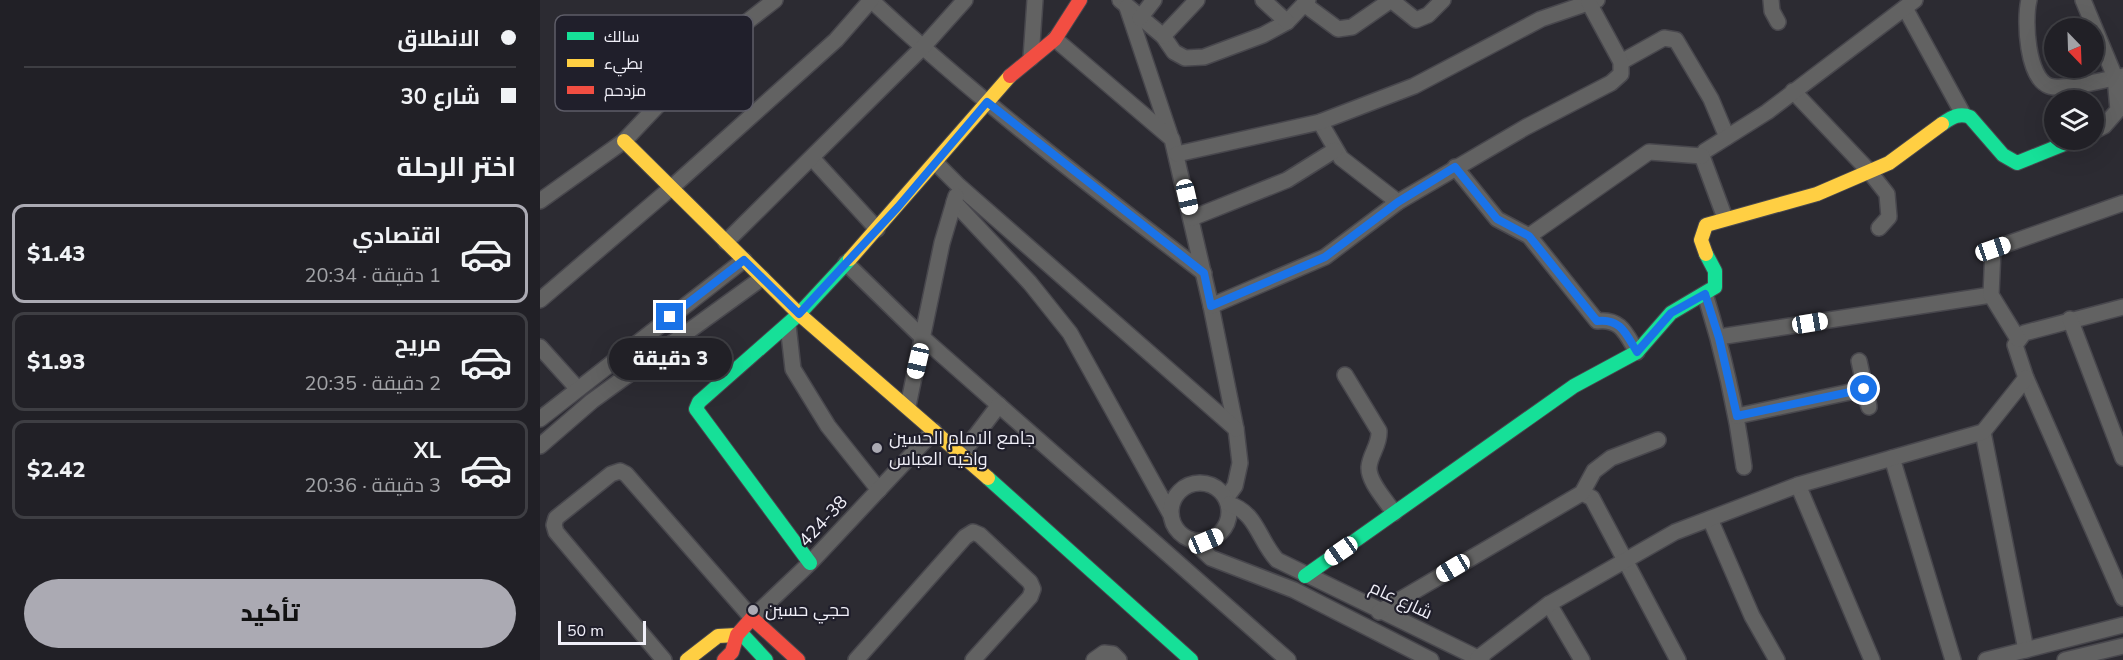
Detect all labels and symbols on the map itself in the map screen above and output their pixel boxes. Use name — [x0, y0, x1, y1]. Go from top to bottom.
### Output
legend — [555, 15, 753, 111]
north arrow — [2044, 18, 2104, 78]
text: سالك — [604, 26, 639, 48]
text: بطيء — [604, 53, 643, 77]
text: مزدحم — [604, 80, 646, 102]
car — [1174, 177, 1200, 217]
car — [1973, 235, 2013, 263]
route end — [656, 303, 683, 330]
car — [1791, 311, 1829, 335]
callout: 3 دقيقة — [608, 338, 732, 380]
car — [905, 341, 931, 381]
route start — [1850, 375, 1877, 402]
place label: جامع الامام الحسين واخيه العباس — [889, 426, 1035, 471]
marker: جامع الامام الحسين واخيه العباس — [870, 441, 884, 455]
street label: 424-38 — [793, 490, 853, 552]
car — [1186, 526, 1226, 556]
car — [1321, 533, 1361, 569]
car — [1433, 551, 1473, 585]
street label: شارع عام — [1366, 575, 1436, 625]
place label: حجي حسين — [765, 598, 850, 624]
marker: حجي حسين — [746, 603, 760, 617]
scale bar — [558, 618, 646, 646]

